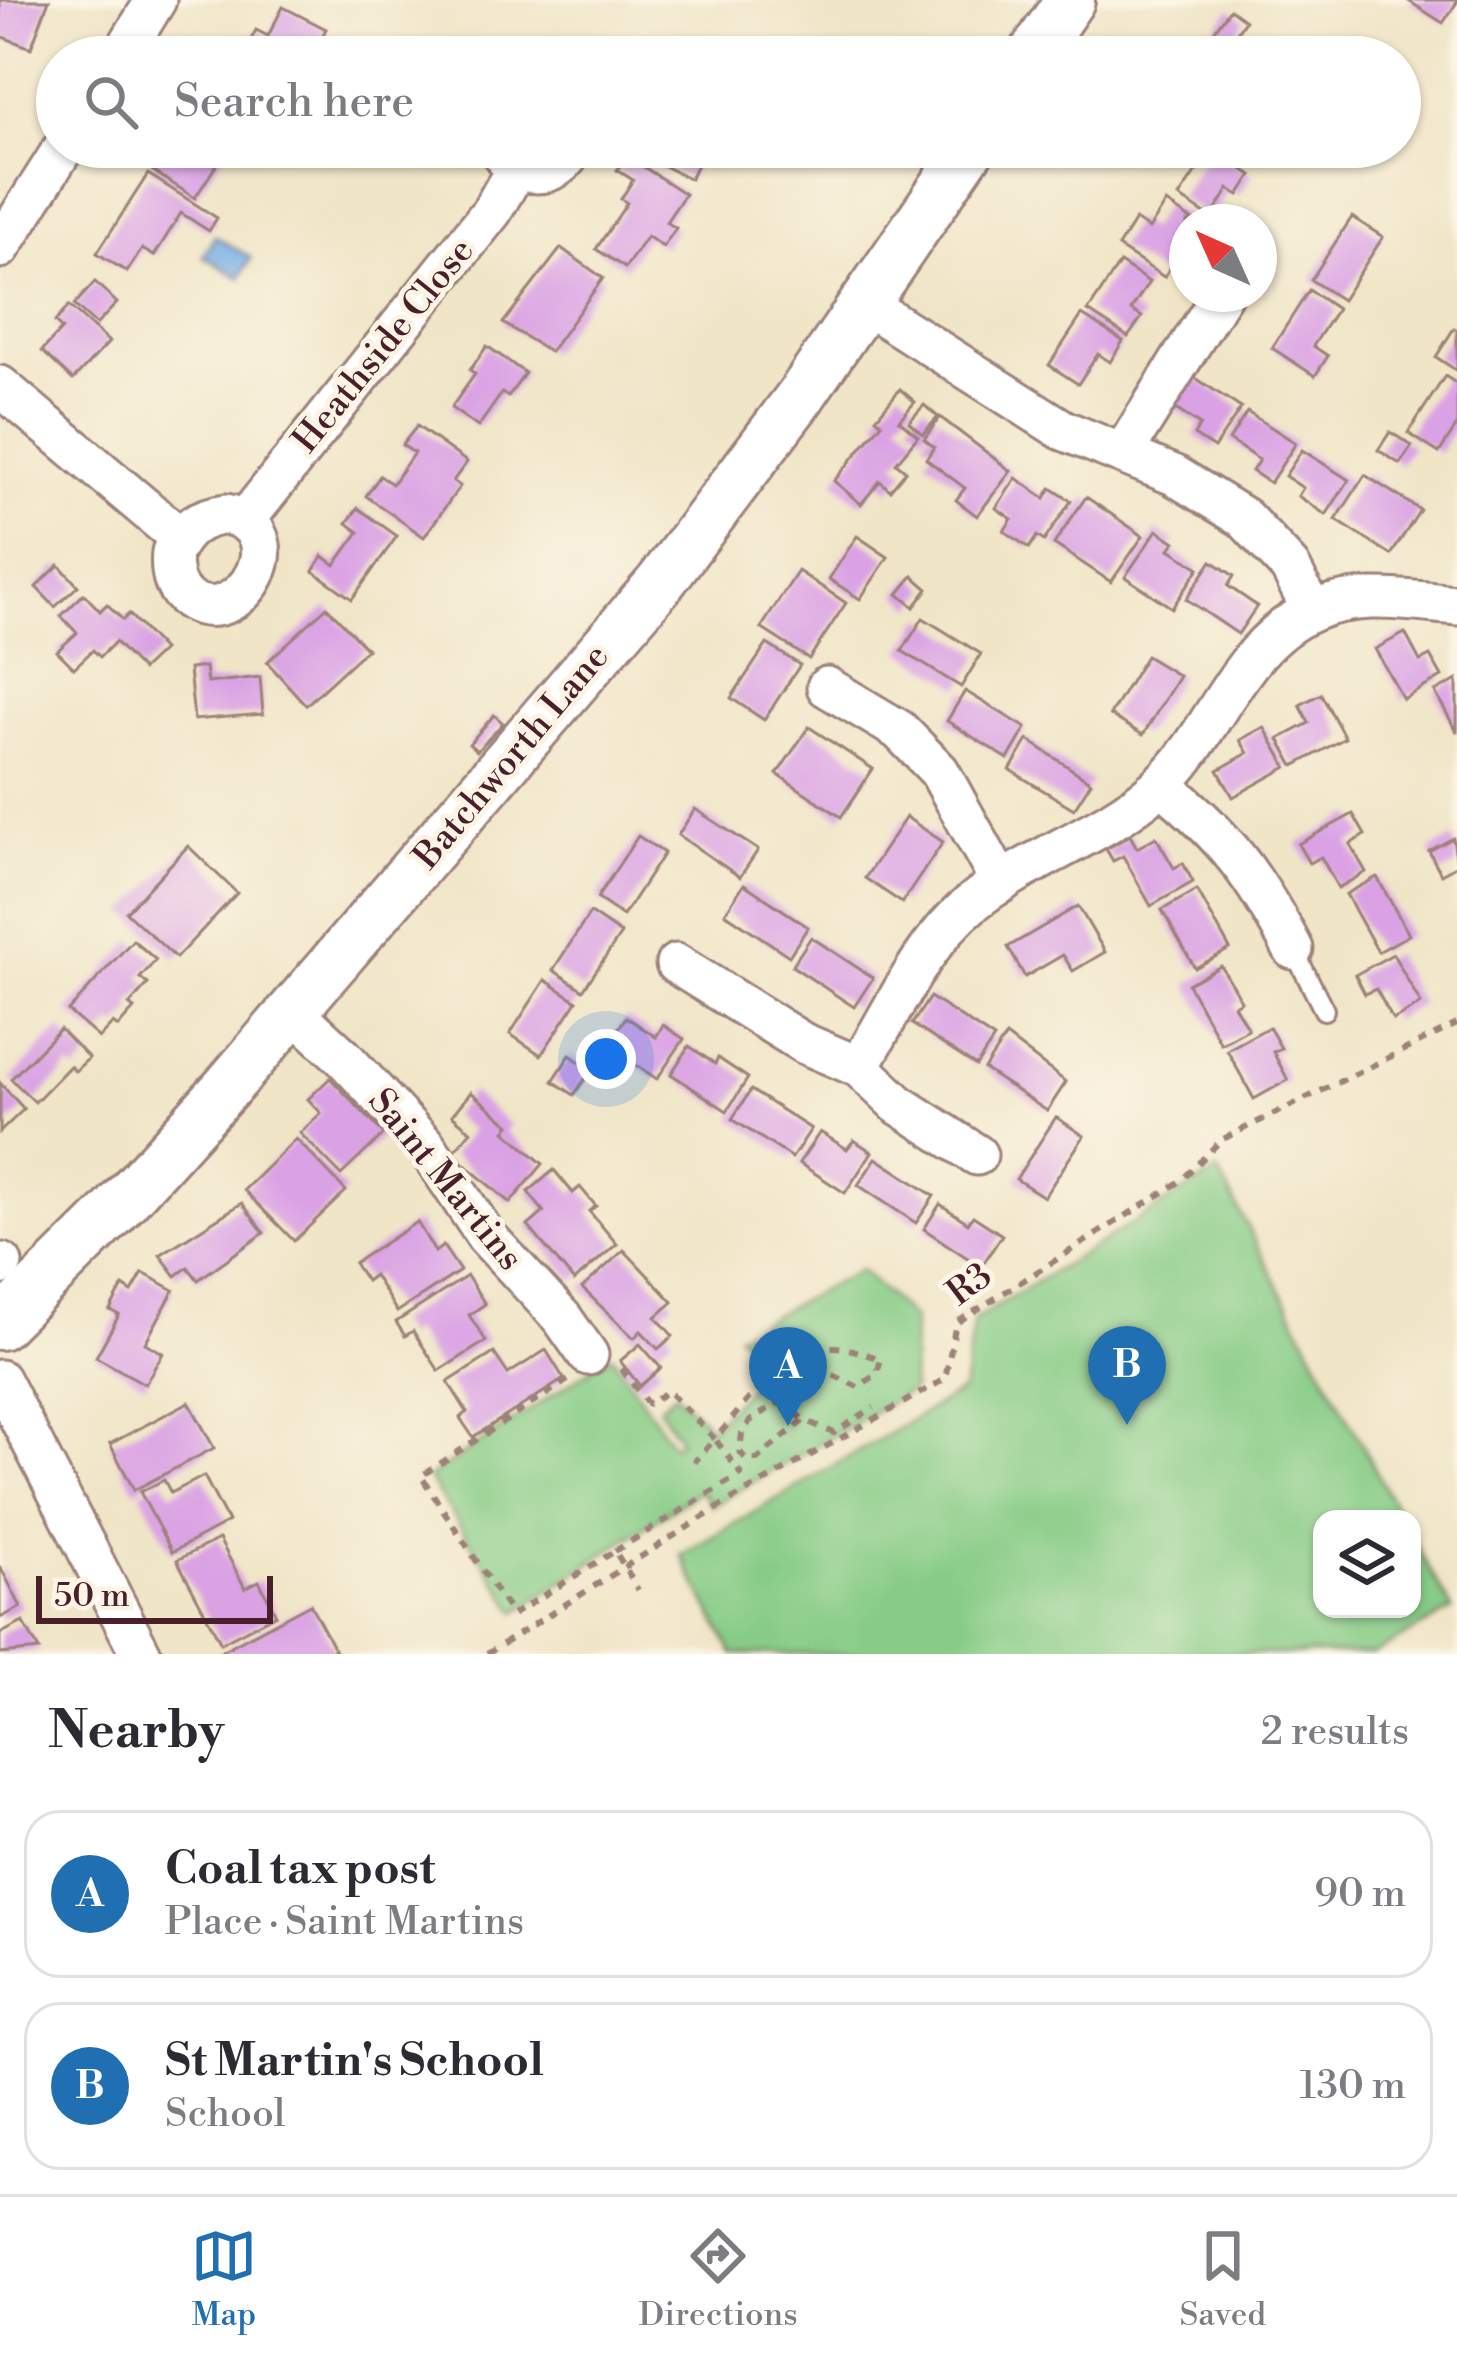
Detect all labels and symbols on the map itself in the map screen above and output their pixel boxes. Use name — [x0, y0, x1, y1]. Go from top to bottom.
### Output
north arrow — [1169, 204, 1277, 312]
street label: Heathside Close — [284, 230, 484, 462]
street label: Batchworth Lane — [404, 635, 619, 879]
your location — [576, 1029, 636, 1089]
street label: Saint Martins — [358, 1080, 532, 1280]
street label: R3 — [939, 1254, 1001, 1316]
pin: B — [1088, 1326, 1166, 1425]
pin: A — [749, 1327, 827, 1426]
scale bar — [36, 1570, 273, 1623]

